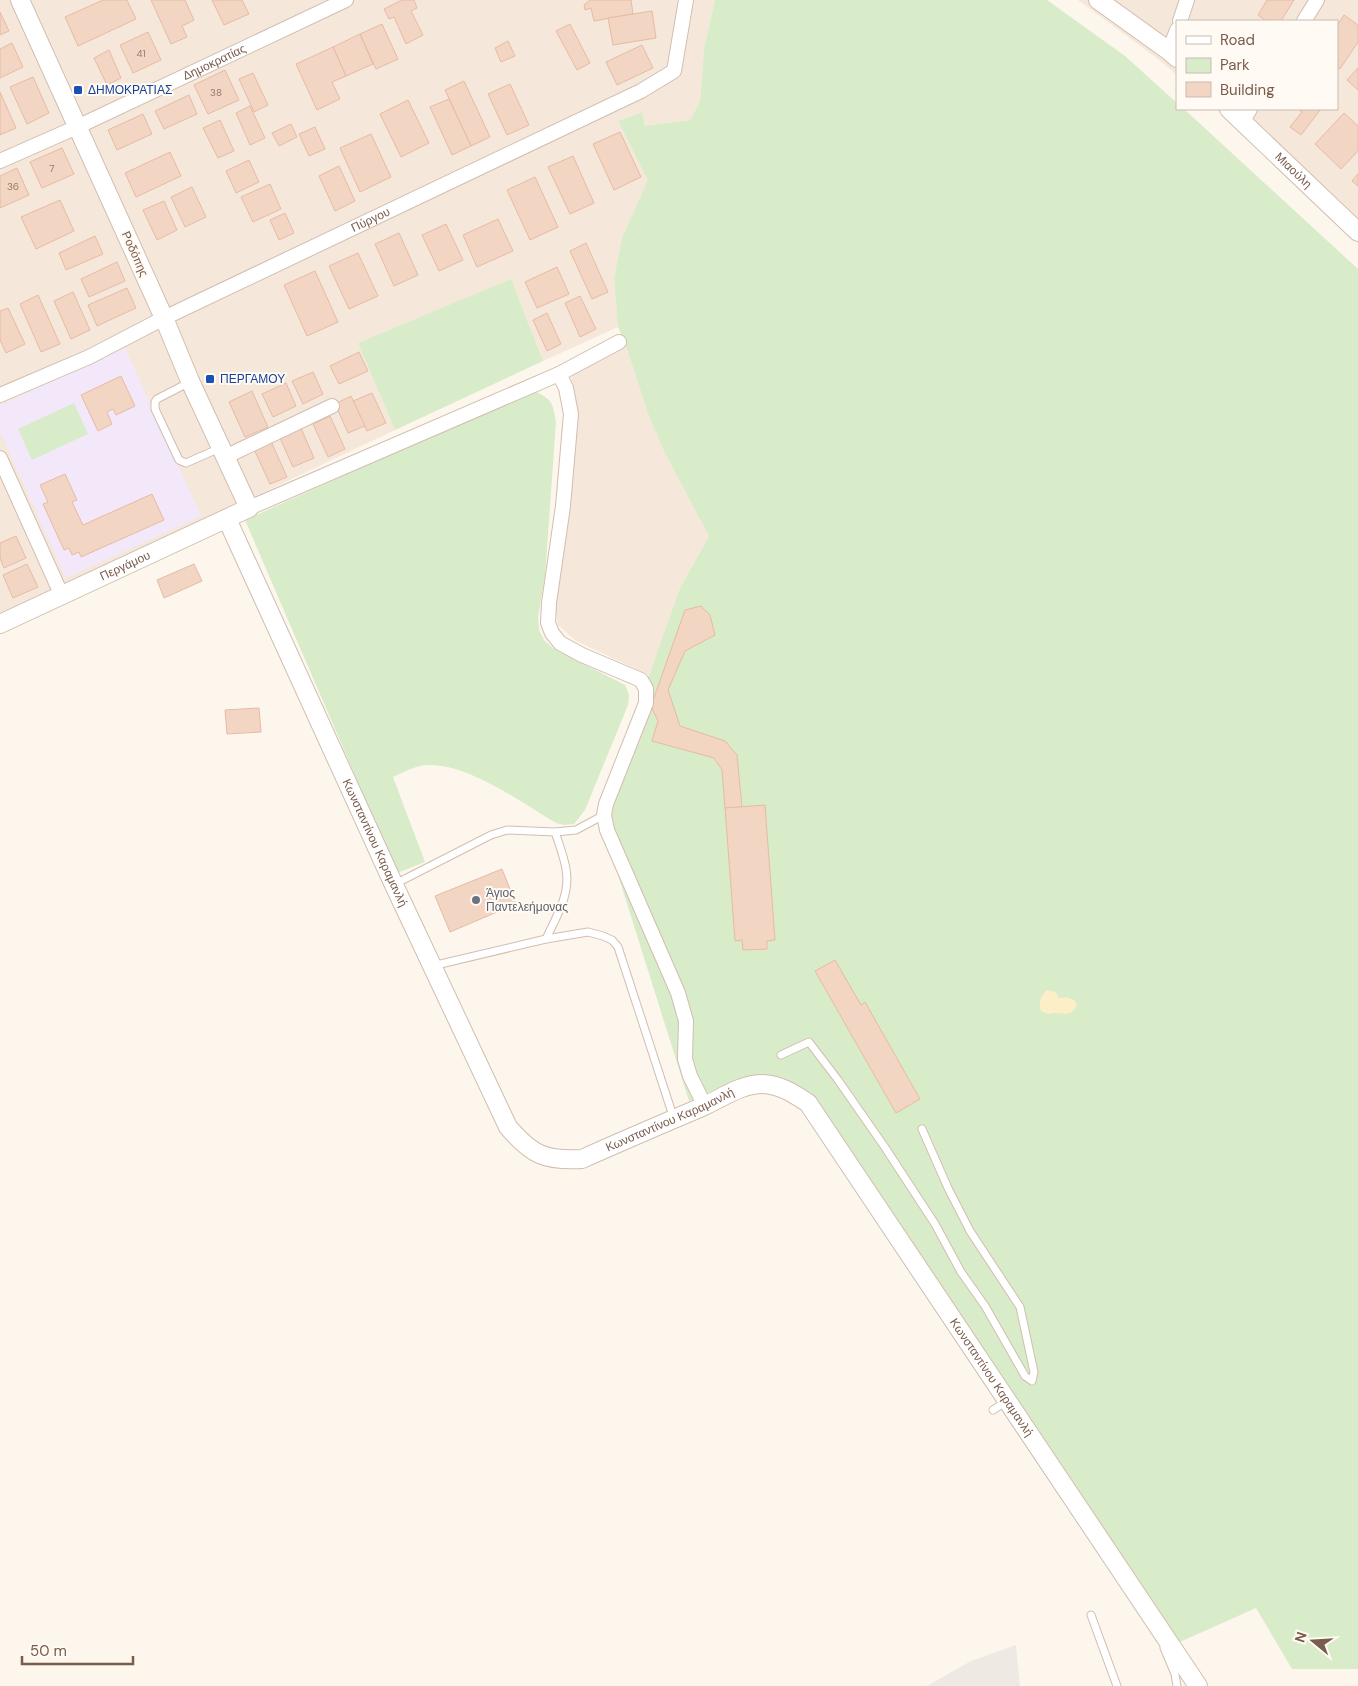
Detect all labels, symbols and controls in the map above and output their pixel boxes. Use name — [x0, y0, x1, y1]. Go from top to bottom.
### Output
legend — [1176, 20, 1338, 110]
text: Road — [1220, 30, 1255, 50]
street label: Δημοκρατίας — [180, 40, 249, 84]
house number: 41 — [136, 47, 146, 60]
text: Park — [1220, 55, 1250, 75]
text: Building — [1220, 80, 1275, 100]
place label: ΔΗΜΟΚΡΑΤΙΑΣ — [88, 82, 172, 98]
marker: ΔΗΜΟΚΡΑΤΙΑΣ — [72, 84, 84, 96]
house number: 38 — [210, 86, 222, 99]
street label: Μιαούλη — [1271, 149, 1315, 192]
house number: 7 — [49, 162, 55, 175]
house number: 36 — [7, 180, 19, 193]
street label: Πύργου — [348, 204, 393, 236]
street label: Ροδόπης — [118, 229, 152, 279]
place label: ΠΕΡΓΑΜΟΥ — [220, 371, 285, 387]
marker: ΠΕΡΓΑΜΟΥ — [204, 373, 216, 385]
street label: Περγάμου — [97, 547, 153, 584]
street label: Κωνσταντίνου Καραμανλή — [339, 776, 411, 909]
place label: Άγιος Παντελεήμονας — [486, 885, 568, 915]
marker: Άγιος Παντελεήμονας — [470, 894, 482, 906]
street label: Κωνσταντίνου Καραμανλή — [603, 1084, 737, 1155]
street label: Κωνσταντίνου Καραμανλή — [946, 1315, 1037, 1440]
north arrow — [1288, 1616, 1338, 1666]
text: N — [1290, 1629, 1311, 1645]
scale bar — [22, 1634, 134, 1666]
text: 50 m — [30, 1641, 67, 1661]

